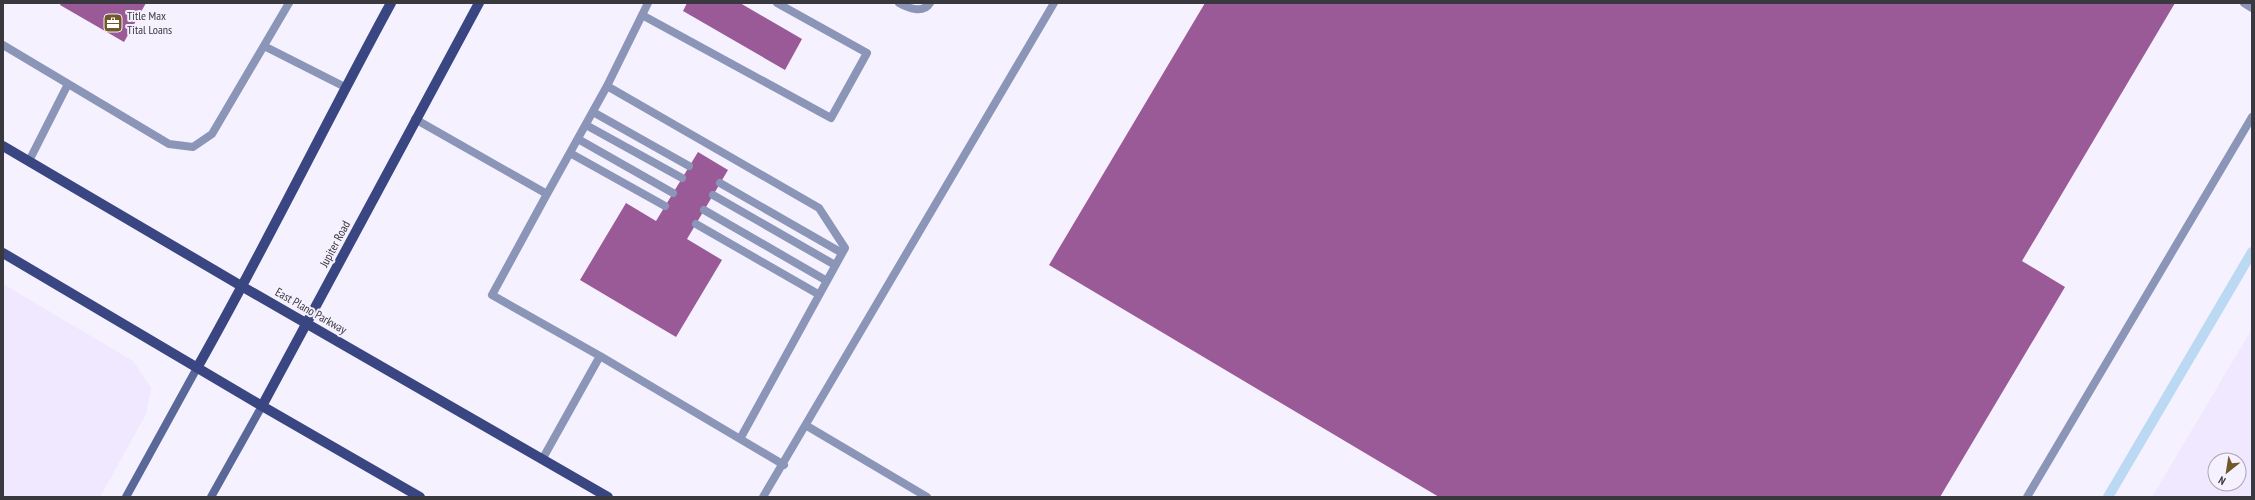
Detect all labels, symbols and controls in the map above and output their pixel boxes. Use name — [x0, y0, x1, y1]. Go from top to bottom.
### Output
place label: Title Max Tital Loans — [127, 8, 172, 37]
office icon: Title Max Tital Loans — [102, 12, 124, 34]
street label: Jupiter Road — [316, 218, 353, 270]
street label: East Plano Parkway — [273, 284, 350, 337]
north arrow — [2207, 452, 2247, 492]
text: N — [2216, 473, 2228, 488]

